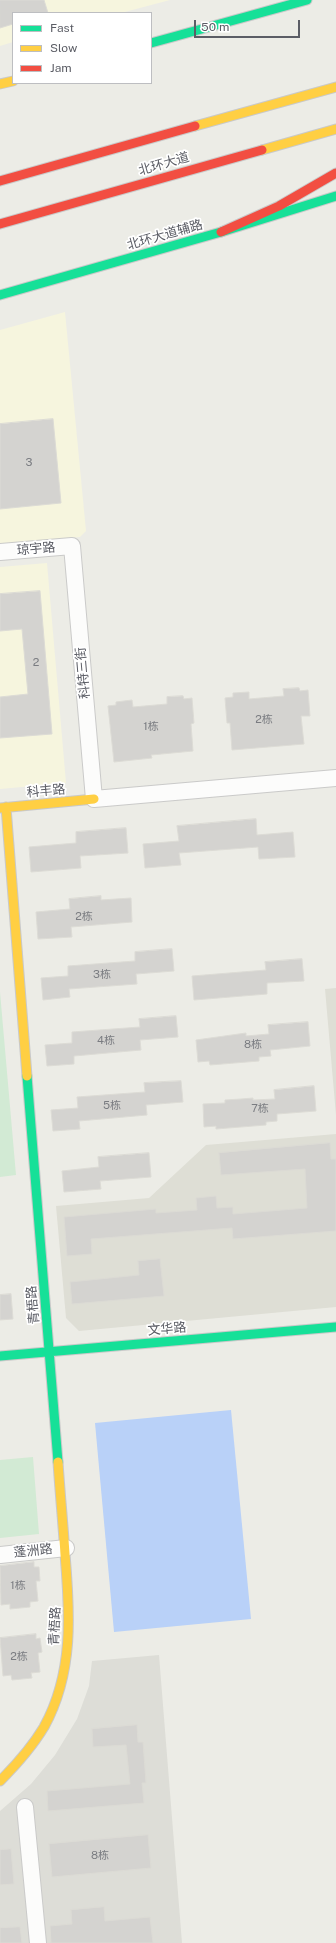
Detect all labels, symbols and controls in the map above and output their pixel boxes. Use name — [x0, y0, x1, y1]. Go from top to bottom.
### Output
legend — [12, 12, 152, 84]
scale bar — [196, 12, 302, 38]
text: 50 m — [201, 20, 229, 34]
text: Fast — [50, 21, 74, 35]
text: Slow — [50, 41, 77, 55]
text: Jam — [50, 61, 72, 75]
street label: 北环大道 — [137, 149, 191, 179]
street label: 北环大道辅路 — [125, 217, 205, 253]
house number: 3 — [26, 456, 32, 470]
street label: 琼宇路 — [16, 540, 56, 558]
street label: 科特三街 — [73, 646, 93, 700]
house number: 2 — [33, 656, 39, 670]
house number: 2栋 — [255, 713, 273, 727]
house number: 1栋 — [143, 720, 159, 734]
street label: 科丰路 — [26, 782, 66, 800]
house number: 2栋 — [75, 910, 93, 924]
house number: 3栋 — [93, 968, 111, 982]
house number: 4栋 — [97, 1034, 115, 1048]
house number: 8栋 — [244, 1038, 262, 1052]
house number: 5栋 — [103, 1099, 121, 1113]
house number: 7栋 — [251, 1102, 269, 1116]
street label: 青梧路 — [24, 1285, 42, 1325]
street label: 文华路 — [147, 1320, 187, 1338]
street label: 蓬洲路 — [13, 1541, 53, 1561]
house number: 1栋 — [10, 1579, 26, 1593]
street label: 青梧路 — [46, 1606, 64, 1646]
house number: 2栋 — [10, 1650, 28, 1664]
house number: 8栋 — [91, 1849, 109, 1863]

